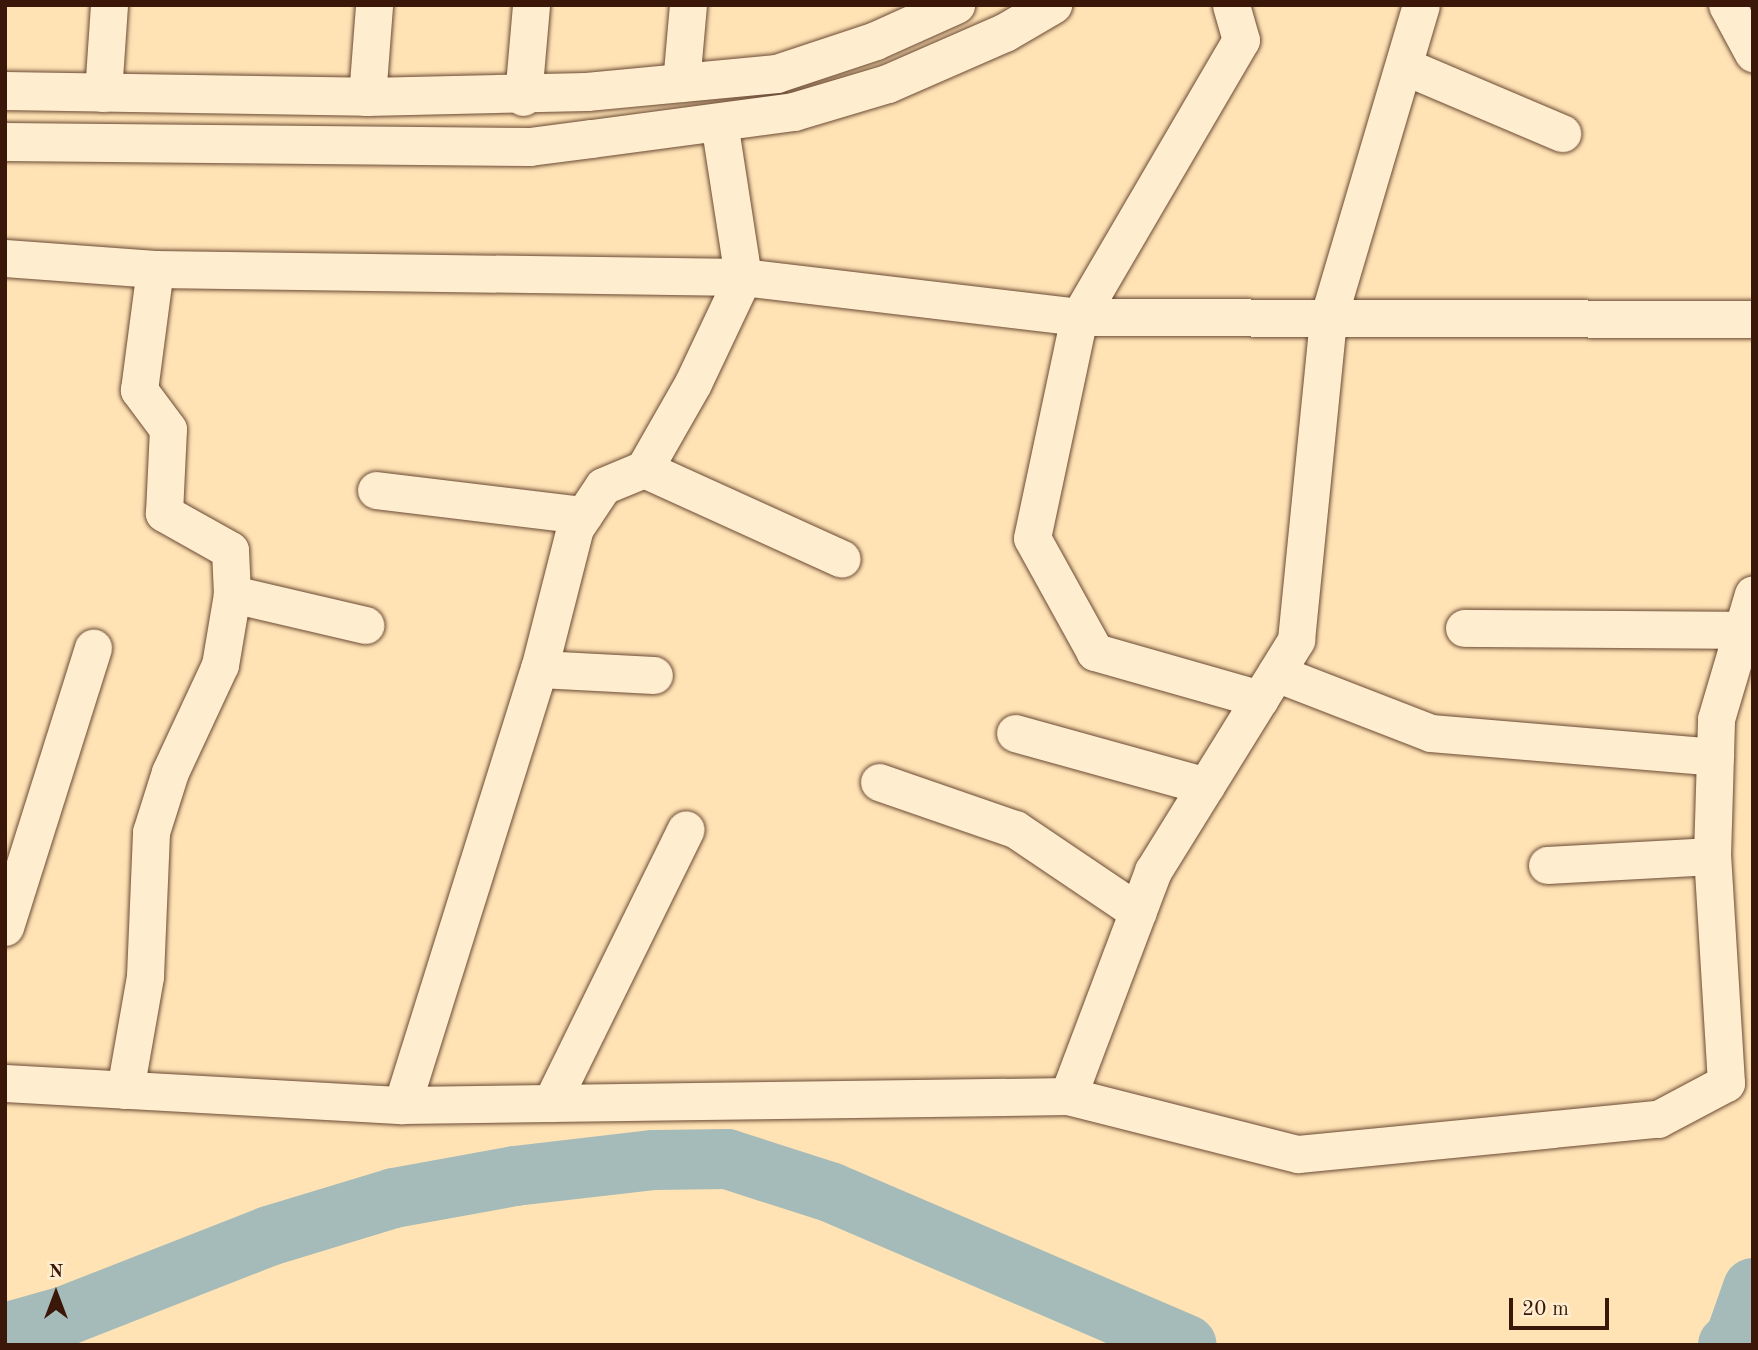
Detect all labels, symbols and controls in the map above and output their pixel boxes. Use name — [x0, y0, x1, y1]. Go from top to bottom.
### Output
north arrow — [21, 1259, 91, 1329]
text: N — [49, 1263, 63, 1282]
scale bar — [1513, 1284, 1613, 1328]
text: 20 m — [1522, 1299, 1569, 1320]

